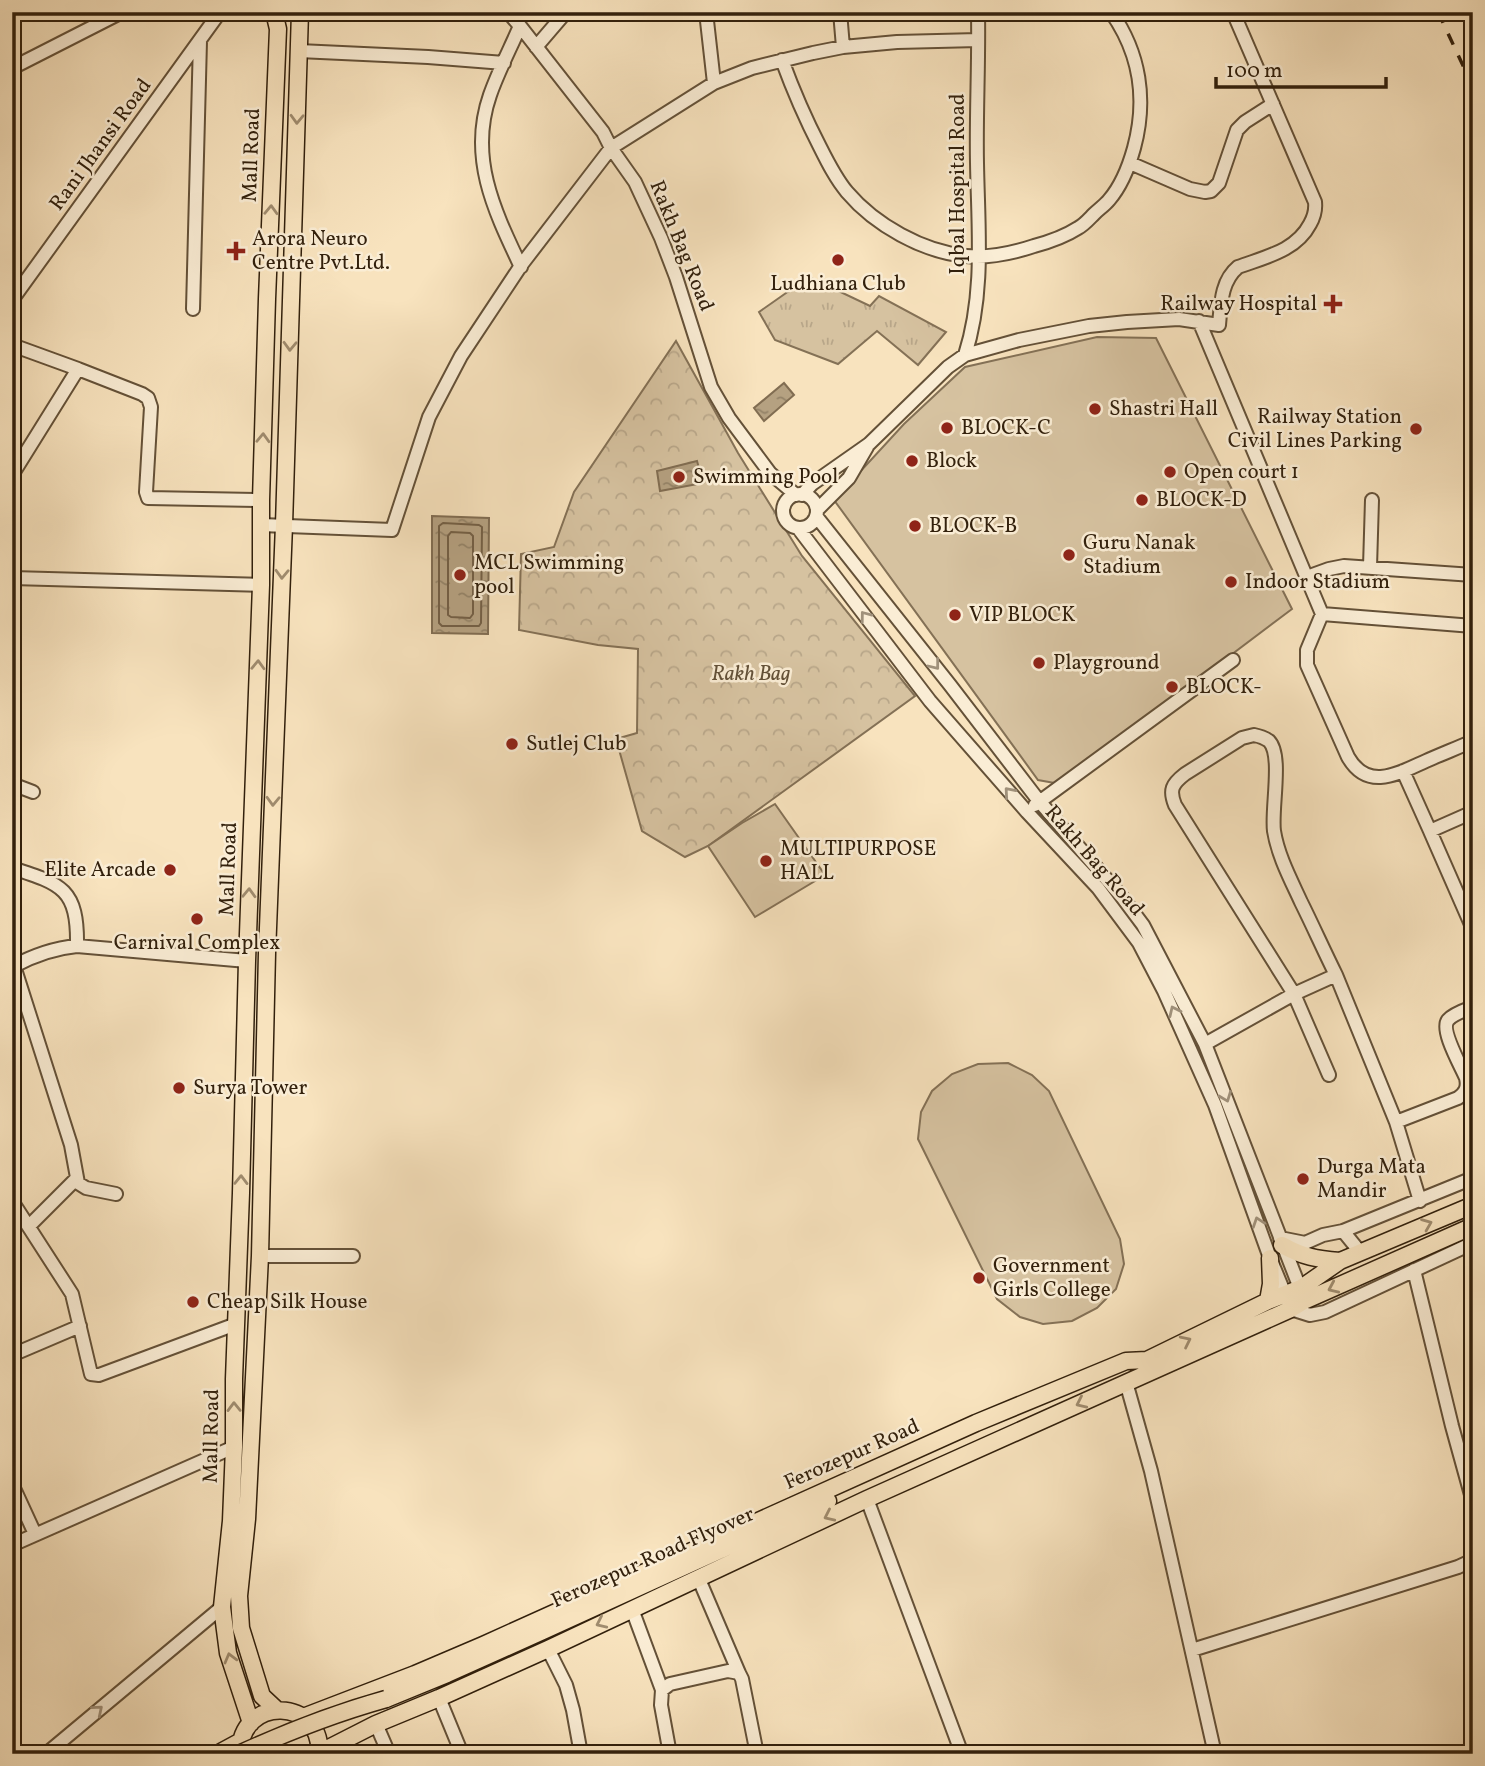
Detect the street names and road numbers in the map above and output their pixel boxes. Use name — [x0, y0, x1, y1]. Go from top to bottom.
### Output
street label: Rani Jhansi Road — [43, 73, 159, 217]
street label: Iqbal Hospital Road — [944, 93, 973, 275]
street label: Mall Road — [236, 107, 268, 203]
street label: Rakh Bag Road — [642, 176, 720, 316]
street label: Rakh Bag Road — [1038, 799, 1150, 923]
street label: Mall Road — [213, 821, 245, 917]
street label: Mall Road — [197, 1389, 227, 1483]
street label: Ferozepur Road — [780, 1412, 924, 1498]
street label: Ferozepur Road Flyover — [547, 1500, 759, 1616]

